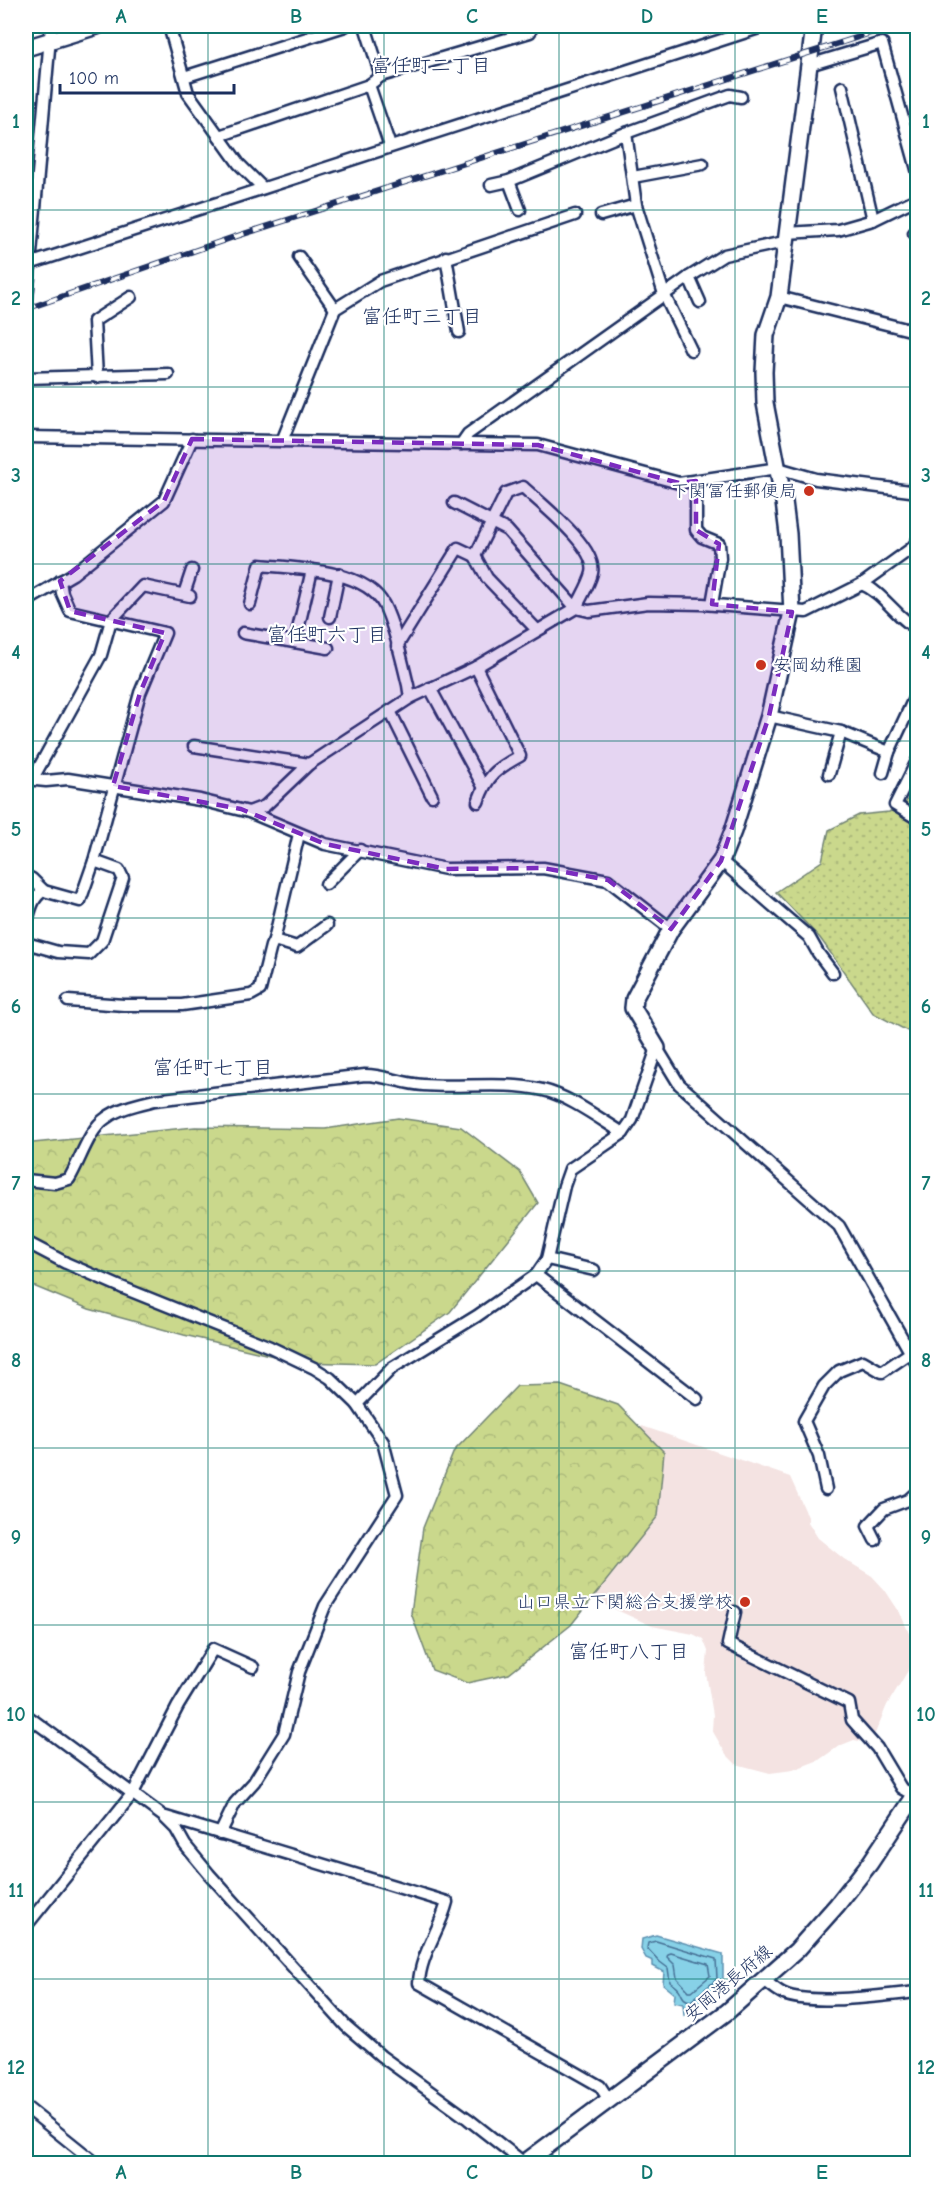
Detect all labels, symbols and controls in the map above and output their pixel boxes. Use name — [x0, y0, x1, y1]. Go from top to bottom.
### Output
text: A — [115, 5, 127, 28]
text: B — [290, 5, 302, 28]
text: C — [466, 5, 478, 28]
text: D — [641, 5, 653, 28]
text: E — [816, 5, 828, 28]
district label: 富任町二丁目 — [371, 54, 491, 77]
scale bar — [60, 57, 234, 95]
text: 100 m — [69, 68, 119, 89]
text: 1 — [12, 110, 20, 133]
text: 1 — [922, 110, 930, 133]
text: 2 — [11, 287, 21, 310]
text: 2 — [921, 287, 931, 310]
district label: 富任町三丁目 — [362, 305, 482, 328]
text: 3 — [11, 464, 21, 487]
text: 3 — [921, 464, 931, 487]
place label: 下関冨任郵便局 — [671, 481, 797, 502]
marker: 下関冨任郵便局 — [802, 484, 816, 498]
district label: 富任町六丁目 — [267, 623, 387, 646]
text: 4 — [11, 641, 21, 664]
text: 4 — [921, 641, 931, 664]
place label: 安岡幼稚園 — [773, 655, 863, 676]
marker: 安岡幼稚園 — [754, 658, 768, 672]
text: 5 — [11, 818, 21, 841]
text: 5 — [921, 818, 931, 841]
text: 6 — [11, 995, 21, 1018]
text: 6 — [921, 995, 931, 1018]
district label: 富任町七丁目 — [153, 1056, 273, 1079]
text: 7 — [12, 1172, 21, 1195]
text: 7 — [922, 1172, 931, 1195]
text: 8 — [11, 1349, 21, 1372]
text: 8 — [921, 1349, 931, 1372]
text: 9 — [11, 1526, 21, 1549]
text: 9 — [921, 1526, 931, 1549]
place label: 山口県立下関総合支援学校 — [517, 1592, 733, 1613]
marker: 山口県立下関総合支援学校 — [738, 1595, 752, 1609]
district label: 富任町八丁目 — [569, 1640, 689, 1663]
text: 10 — [6, 1703, 26, 1726]
text: 10 — [916, 1703, 936, 1726]
text: 11 — [8, 1879, 24, 1902]
text: 11 — [918, 1879, 934, 1902]
street label: 安岡港長府線 — [680, 1941, 776, 2026]
text: 12 — [7, 2056, 25, 2079]
text: 12 — [917, 2056, 935, 2079]
text: A — [115, 2161, 127, 2184]
text: B — [290, 2161, 302, 2184]
text: C — [466, 2161, 478, 2184]
text: D — [641, 2161, 653, 2184]
text: E — [816, 2161, 828, 2184]

